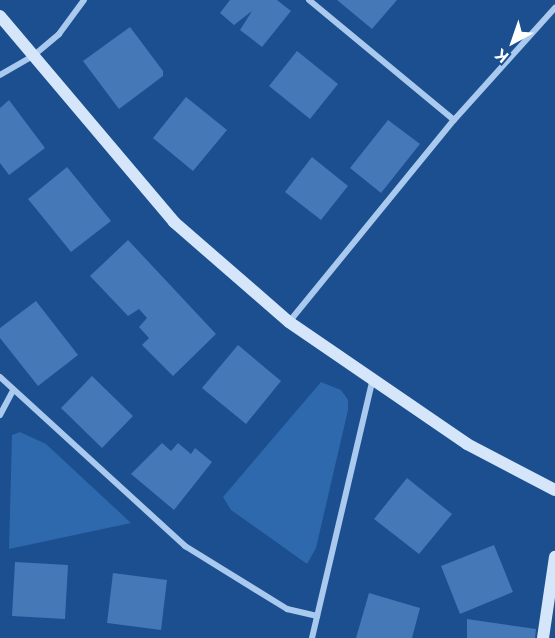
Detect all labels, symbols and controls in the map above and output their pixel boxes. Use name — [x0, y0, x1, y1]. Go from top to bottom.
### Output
north arrow — [483, 12, 543, 72]
text: K — [491, 44, 512, 67]

